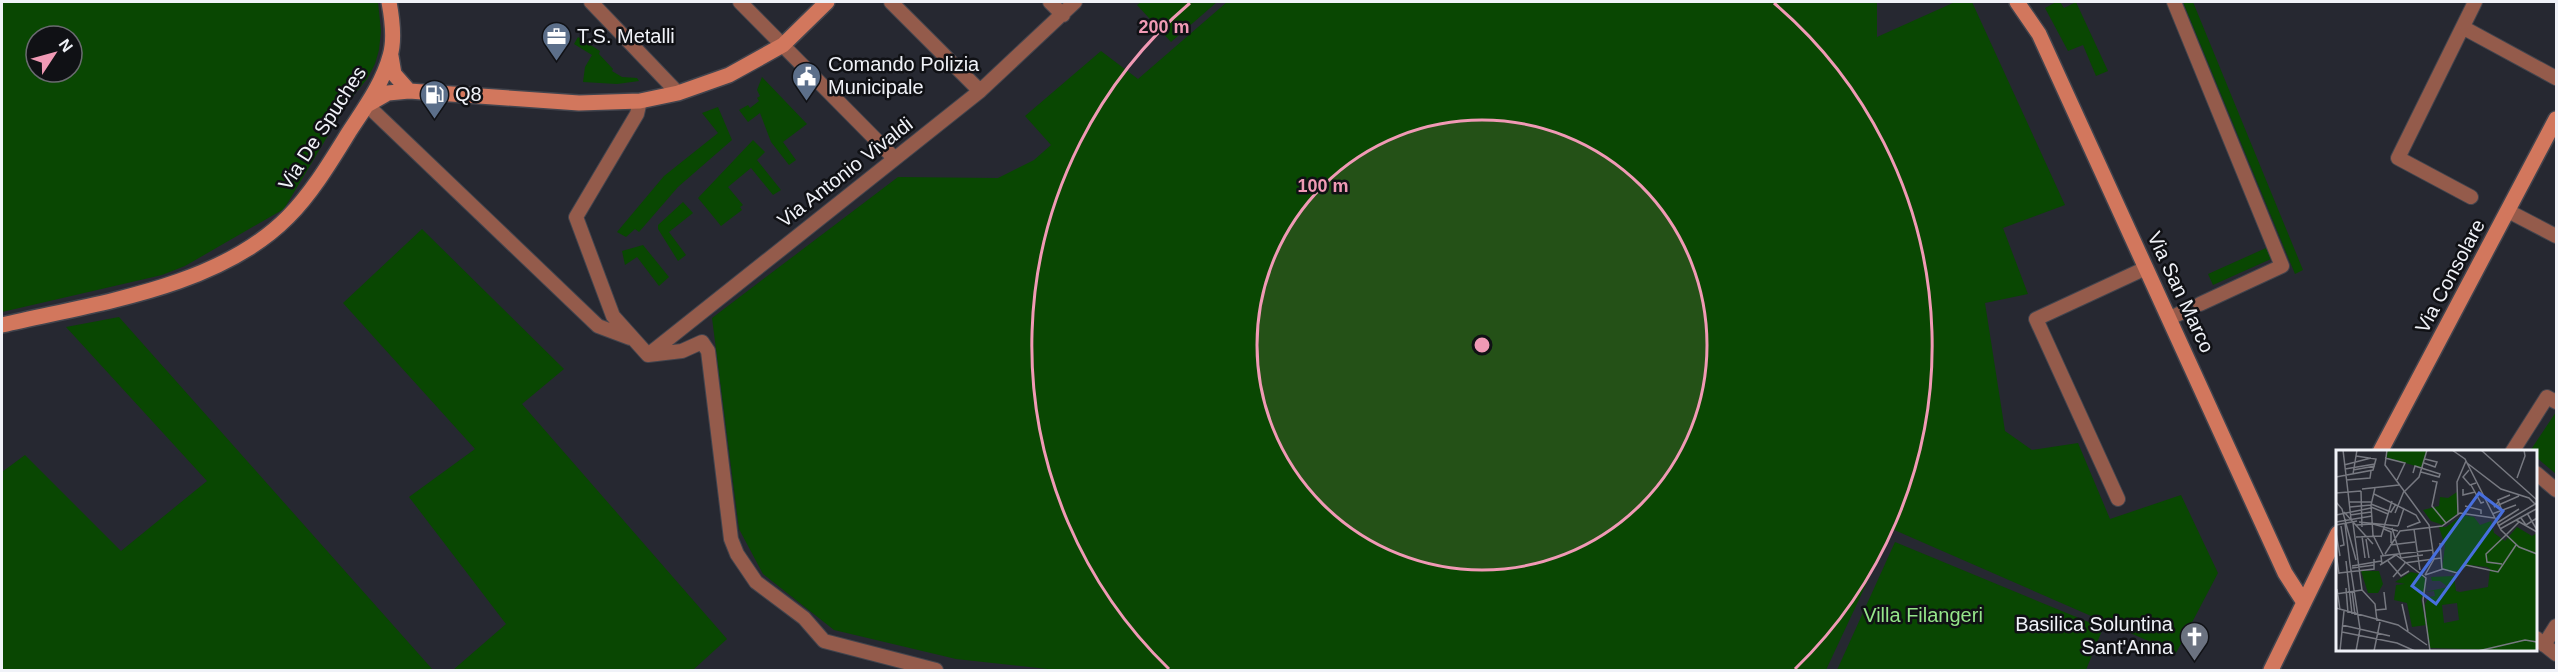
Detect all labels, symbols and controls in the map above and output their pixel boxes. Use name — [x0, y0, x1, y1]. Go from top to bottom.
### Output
text: 200 m — [1138, 17, 1190, 37]
office icon: T.S. Metalli — [540, 20, 572, 62]
north arrow — [24, 24, 84, 84]
place label: T.S. Metalli — [577, 25, 675, 47]
text: N — [55, 36, 76, 55]
place label: Comando Polizia Municipale — [828, 53, 980, 98]
public building icon: Comando Polizia Municipale — [791, 60, 823, 102]
street label: Via De Spuches — [274, 62, 370, 194]
fuel station icon: Q8 — [418, 78, 450, 120]
place label: Q8 — [455, 83, 482, 105]
street label: Via Antonio Vivaldi — [773, 113, 917, 231]
text: 100 m — [1297, 176, 1349, 196]
street label: Via Consolare — [2411, 216, 2489, 336]
street label: Via San Marco — [2143, 228, 2219, 356]
centre of rings — [1472, 335, 1492, 355]
inset map — [2336, 450, 2537, 651]
park label: Villa Filangeri — [1863, 604, 1983, 626]
place label: Basilica Soluntina Sant'Anna — [2015, 613, 2174, 658]
church icon: Basilica Soluntina Sant'Anna — [2178, 620, 2210, 662]

